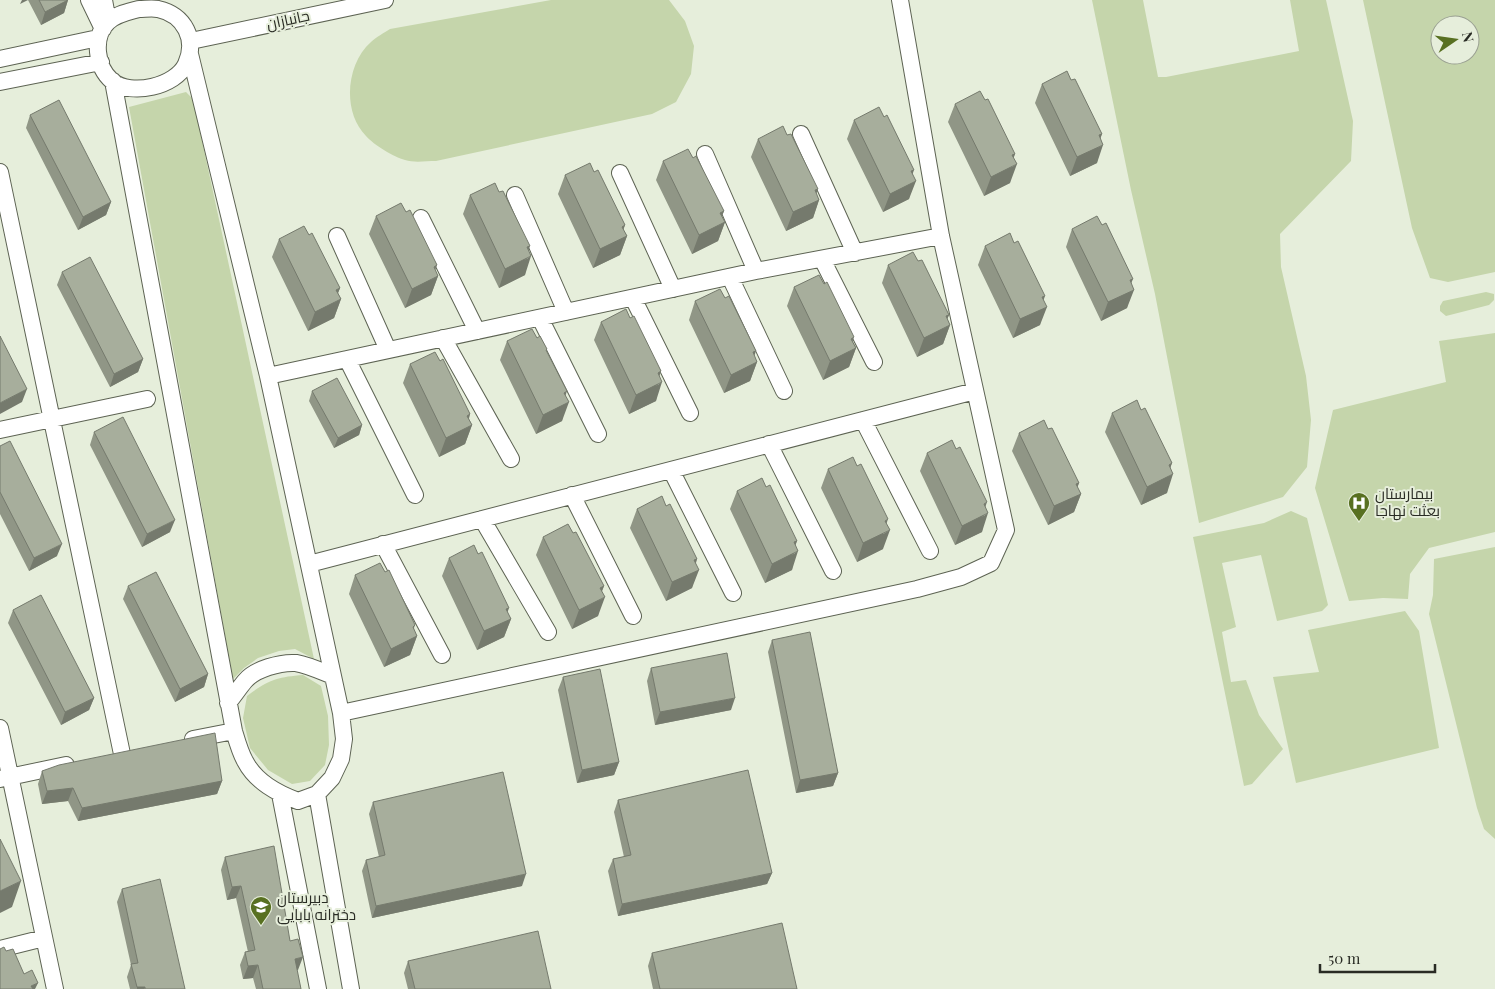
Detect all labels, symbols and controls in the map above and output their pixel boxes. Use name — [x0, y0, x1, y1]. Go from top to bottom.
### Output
street label: جانبازان — [264, 5, 311, 34]
north arrow — [1430, 15, 1480, 65]
text: N — [1458, 30, 1479, 44]
place label: بیمارستان بعثت نهاجا — [1375, 483, 1440, 521]
hospital icon: بیمارستان بعثت نهاجا — [1347, 491, 1371, 522]
place label: دبیرستان دخترانه بابایی — [277, 887, 356, 925]
school or university icon: دبیرستان دخترانه بابایی — [249, 895, 273, 926]
scale bar — [1320, 942, 1435, 974]
text: 50 m — [1328, 948, 1361, 968]

